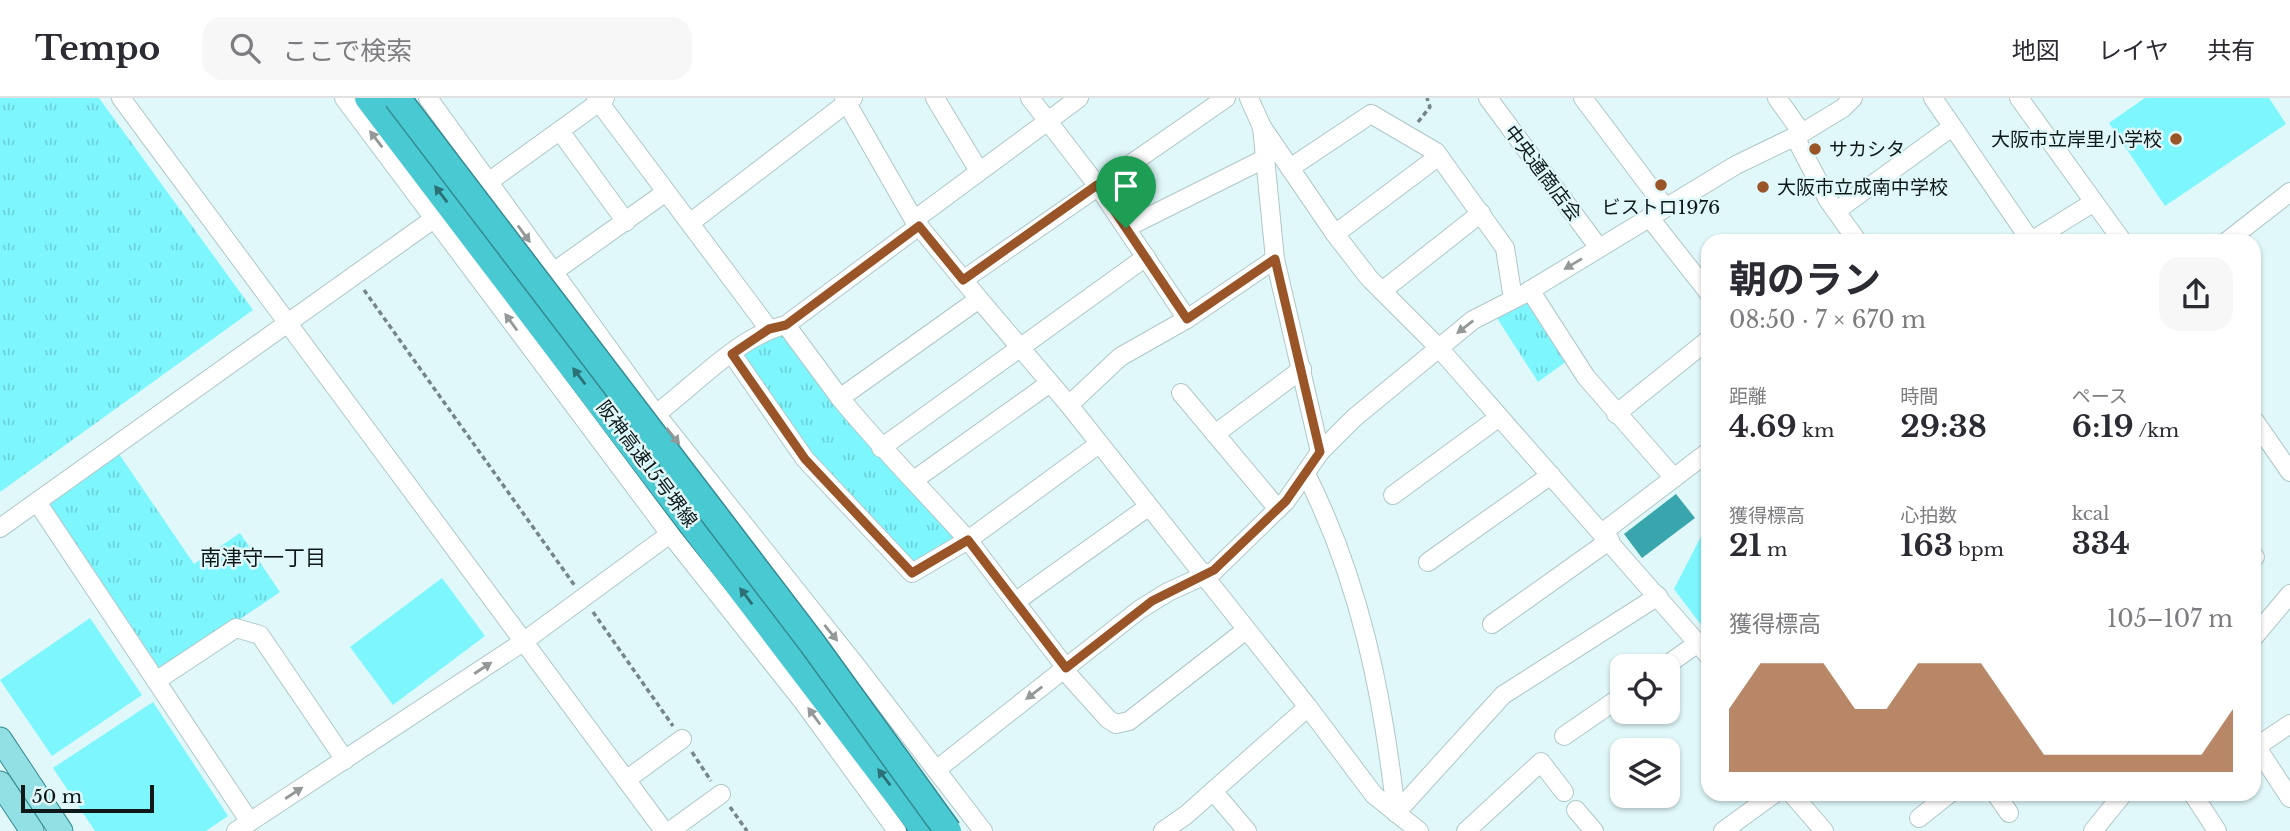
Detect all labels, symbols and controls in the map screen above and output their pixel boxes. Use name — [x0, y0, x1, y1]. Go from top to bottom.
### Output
search box — [202, 17, 692, 80]
text: Tempo — [35, 28, 160, 69]
icon: search — [226, 29, 264, 67]
text: ここで検索 — [282, 35, 412, 67]
text: 地図 — [2012, 36, 2060, 65]
text: レイヤ — [2098, 36, 2169, 65]
text: 共有 — [2207, 36, 2255, 65]
street label: 中央通商店会 — [1500, 121, 1586, 225]
place label: 大阪市立岸里小学校 — [1991, 128, 2162, 151]
one-way arrow — [368, 131, 383, 149]
marker: 大阪市立岸里小学校 — [2168, 131, 2184, 147]
place label: サカシタ — [1829, 138, 1905, 161]
marker: サカシタ — [1807, 141, 1823, 157]
pin — [1096, 156, 1156, 228]
icon: arrive — [1107, 167, 1145, 205]
place label: 大阪市立成南中学校 — [1777, 176, 1948, 199]
marker: ビストロ1976 — [1653, 177, 1669, 193]
marker: 大阪市立成南中学校 — [1755, 179, 1771, 195]
one-way arrow — [434, 186, 449, 204]
place label: ビストロ1976 — [1602, 196, 1720, 219]
one-way arrow — [516, 225, 530, 243]
text: 朝のラン — [1729, 256, 1881, 303]
one-way arrow — [1563, 257, 1582, 270]
button: share — [2159, 257, 2233, 331]
text: 08:50 · 7 × 670 m — [1729, 306, 1926, 334]
one-way arrow — [504, 313, 518, 331]
one-way arrow — [1456, 320, 1474, 334]
one-way arrow — [572, 366, 586, 385]
text: 距離 — [1729, 385, 1767, 408]
text: 時間 — [1900, 385, 1938, 408]
text: ペース — [2072, 385, 2128, 408]
street label: 阪神高速15号堺線 — [592, 396, 702, 532]
text: 4.69 — [1729, 408, 1797, 445]
text: 29:38 — [1900, 408, 1987, 445]
text: 6:19 — [2072, 408, 2134, 445]
text: km — [1797, 419, 1834, 442]
text: /km — [2134, 419, 2179, 442]
one-way arrow — [666, 427, 681, 445]
text: kcal — [2072, 502, 2110, 525]
text: 獲得標高 — [1729, 504, 1805, 527]
text: 心拍数 — [1900, 504, 1957, 527]
text: 334 — [2072, 525, 2130, 562]
text: 21 — [1729, 527, 1762, 564]
text: 163 — [1900, 527, 1953, 564]
text: m — [1762, 538, 1787, 561]
text: bpm — [1953, 538, 2004, 561]
district label: 南津守一丁目 — [200, 545, 326, 571]
one-way arrow — [739, 587, 754, 605]
text: 105–107 m — [2107, 605, 2233, 633]
text: 獲得標高 — [1729, 610, 1821, 638]
one-way arrow — [823, 624, 838, 642]
map controls — [1610, 654, 1680, 808]
button: locate — [1610, 654, 1680, 724]
one-way arrow — [474, 662, 493, 675]
one-way arrow — [1026, 686, 1044, 701]
one-way arrow — [807, 707, 821, 725]
button: layers — [1610, 738, 1680, 808]
one-way arrow — [877, 768, 892, 786]
scale bar — [21, 782, 154, 814]
text: 50 m — [32, 785, 82, 808]
one-way arrow — [284, 787, 303, 800]

